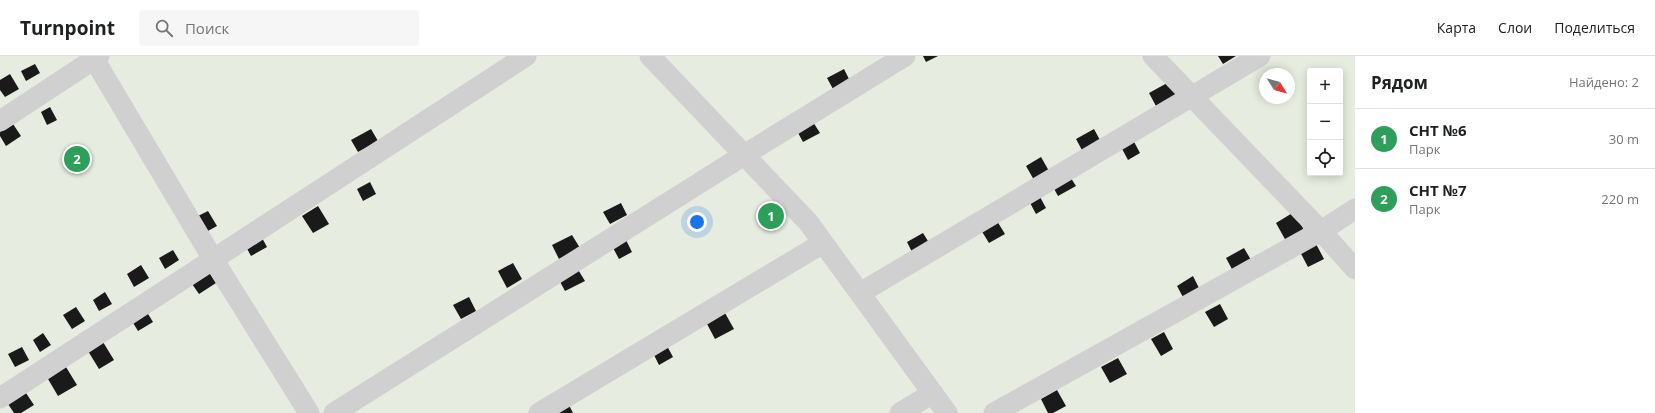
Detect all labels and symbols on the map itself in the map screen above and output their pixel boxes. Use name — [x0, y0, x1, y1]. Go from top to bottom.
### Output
north arrow — [1259, 68, 1295, 104]
pin: 2 — [64, 144, 90, 174]
pin: 1 — [758, 201, 784, 231]
your location — [687, 212, 707, 232]

